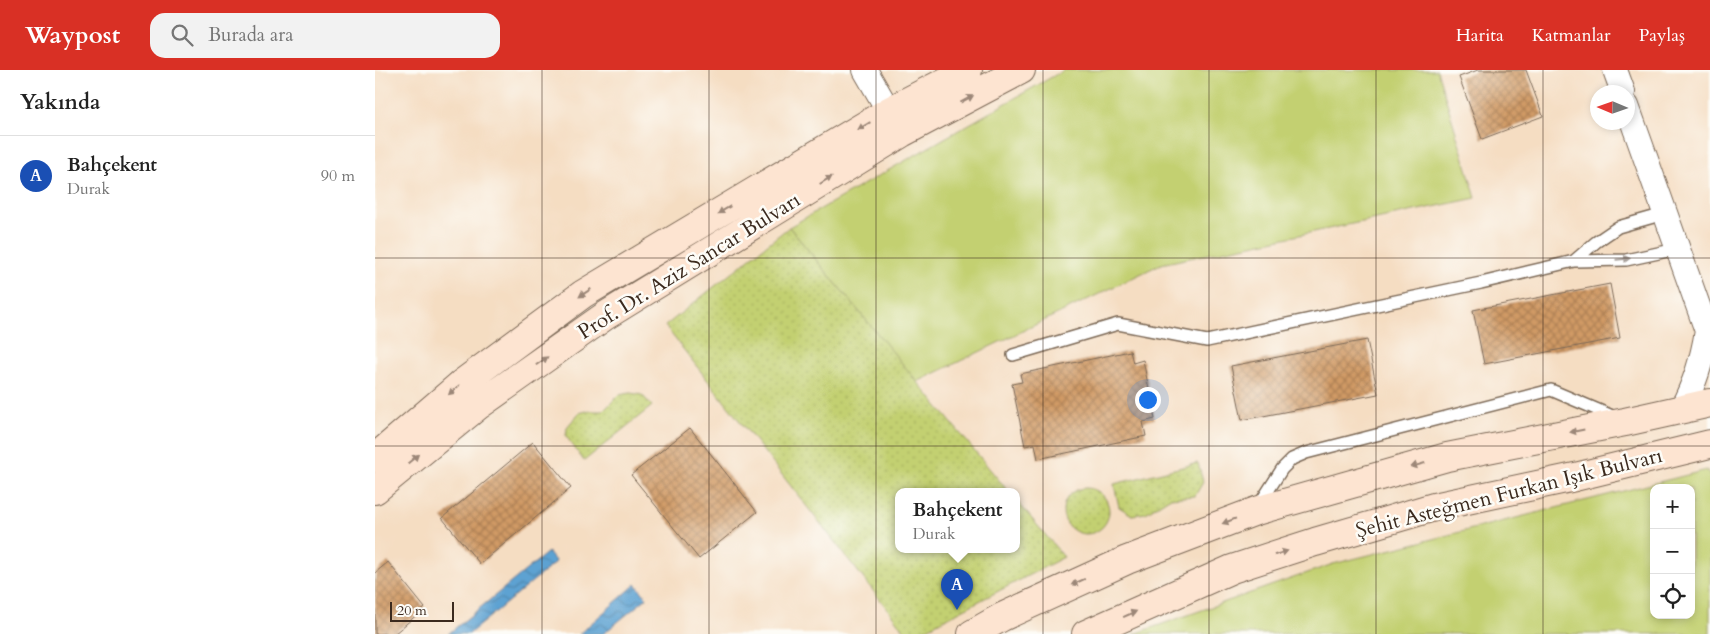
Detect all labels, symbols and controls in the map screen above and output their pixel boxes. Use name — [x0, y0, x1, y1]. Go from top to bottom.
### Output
search box — [150, 13, 500, 58]
text: Waypost — [25, 19, 120, 52]
icon: search — [168, 21, 196, 49]
text: Burada ara — [208, 22, 293, 48]
text: Harita — [1456, 23, 1504, 48]
text: Katmanlar — [1532, 23, 1611, 48]
text: Paylaş — [1639, 23, 1685, 48]
north arrow — [1590, 85, 1635, 130]
text: Yakında — [20, 88, 100, 117]
one-way arrow — [960, 95, 974, 103]
one-way arrow — [857, 122, 870, 131]
text: Bahçekent — [67, 152, 157, 178]
text: A — [30, 165, 42, 187]
text: 90 m — [321, 165, 355, 187]
one-way arrow — [820, 175, 833, 184]
text: Durak — [67, 178, 110, 200]
street label: Prof. Dr. Aziz Sancar Bulvarı — [572, 185, 806, 347]
one-way arrow — [718, 205, 731, 214]
one-way arrow — [1615, 255, 1631, 263]
one-way arrow — [578, 288, 592, 298]
one-way arrow — [535, 356, 548, 366]
one-way arrow — [448, 384, 461, 395]
your location — [1135, 387, 1161, 413]
one-way arrow — [1569, 427, 1584, 435]
street label: Şehit Asteğmen Furkan Işık Bulvarı — [1353, 441, 1665, 545]
one-way arrow — [406, 454, 419, 465]
one-way arrow — [1410, 461, 1425, 469]
map controls — [1650, 484, 1695, 619]
button: + — [1650, 484, 1695, 529]
popup — [895, 488, 1020, 553]
text: Bahçekent — [912, 497, 1003, 523]
one-way arrow — [1221, 517, 1236, 525]
text: Durak — [912, 523, 956, 545]
button: − — [1650, 529, 1695, 574]
one-way arrow — [1273, 549, 1288, 557]
pin: A — [941, 569, 973, 610]
button: locate — [1650, 574, 1695, 619]
one-way arrow — [1071, 579, 1085, 587]
scale bar — [390, 599, 454, 622]
text: 20 m — [397, 601, 427, 620]
one-way arrow — [1123, 609, 1137, 617]

